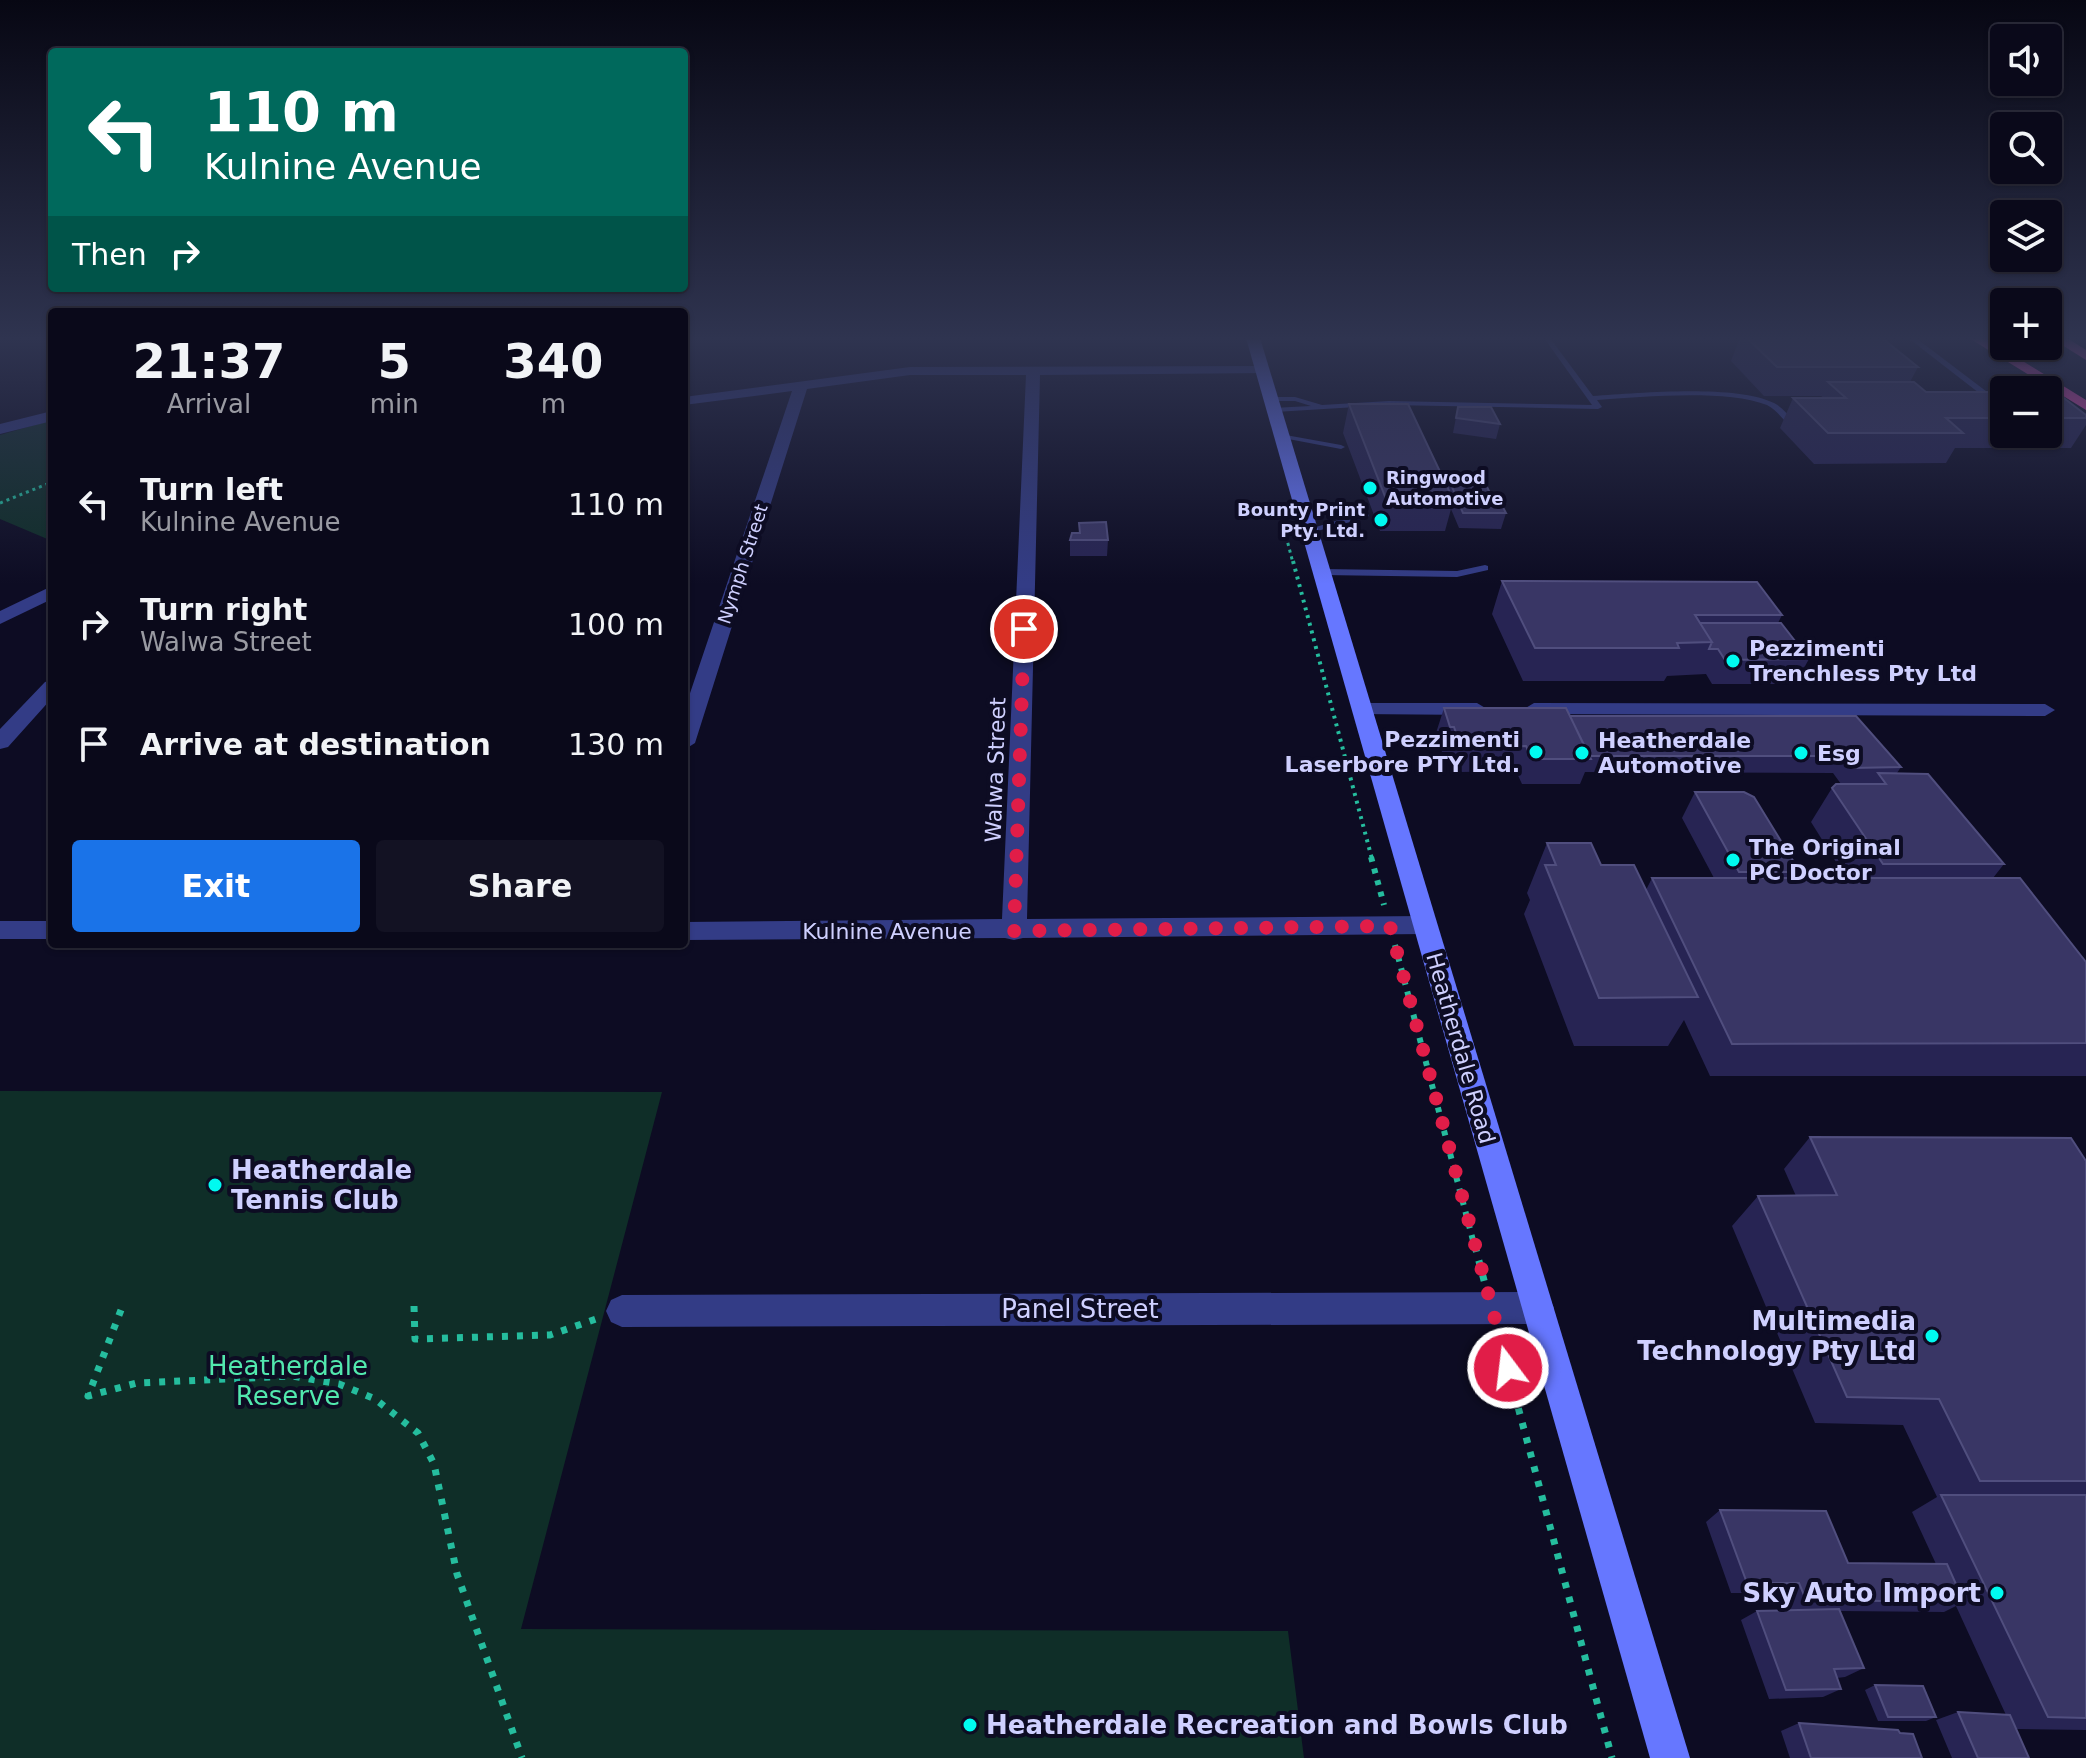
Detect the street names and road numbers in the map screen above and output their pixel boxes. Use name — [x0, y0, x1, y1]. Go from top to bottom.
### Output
street label: Nymph Street — [713, 501, 772, 626]
street label: Walwa Street — [980, 697, 1011, 843]
street label: Kulnine Avenue — [802, 919, 972, 944]
street label: Heatherdale Road — [1421, 950, 1500, 1147]
street label: Panel Street — [1001, 1294, 1159, 1324]

